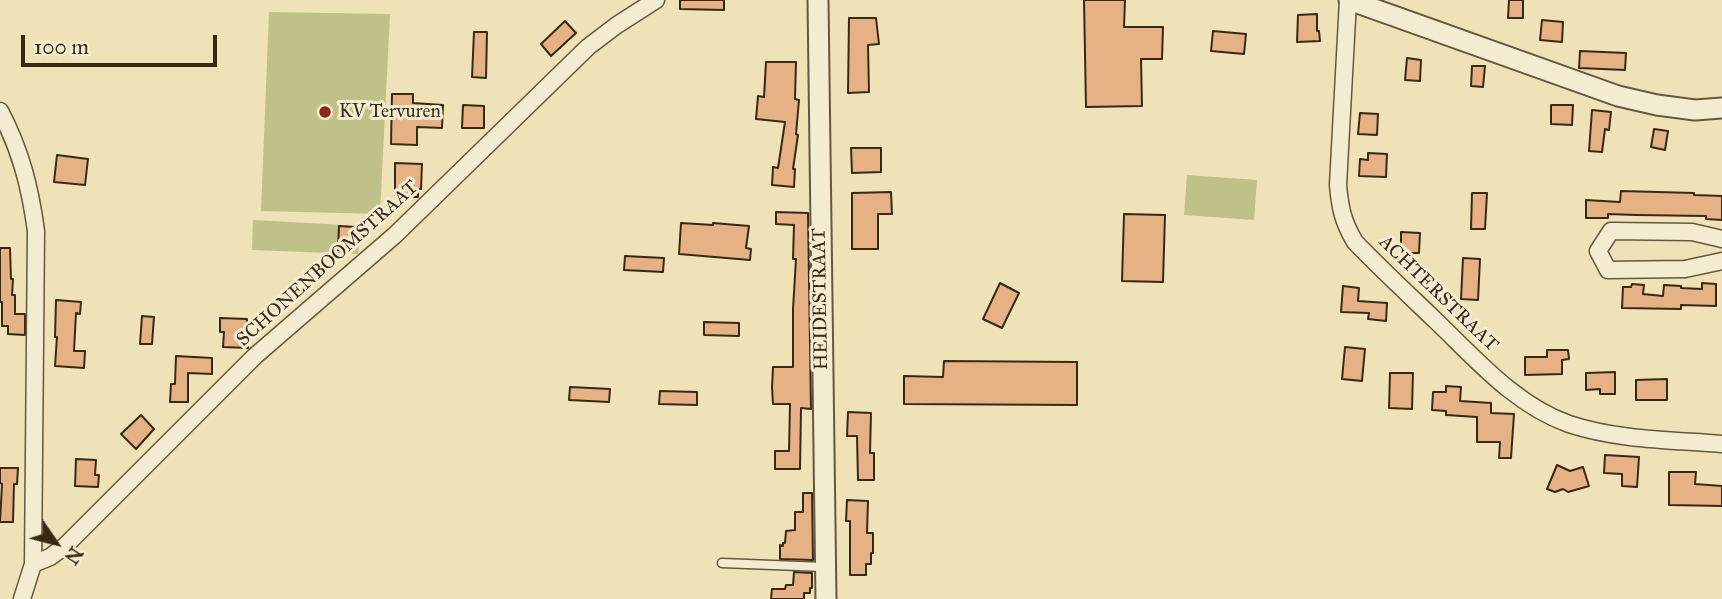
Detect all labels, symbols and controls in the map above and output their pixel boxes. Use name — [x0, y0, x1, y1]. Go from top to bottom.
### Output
scale bar — [24, 21, 220, 65]
text: 100 m — [34, 34, 89, 60]
place label: KV Tervuren — [339, 101, 441, 123]
marker: KV Tervuren — [317, 104, 333, 120]
street label: SCHONENBOOMSTRAAT — [232, 176, 424, 352]
street label: HEIDESTRAAT — [808, 228, 834, 370]
street label: ACHTERSTRAAT — [1374, 231, 1502, 357]
north arrow — [21, 508, 91, 578]
text: N — [60, 542, 88, 569]

